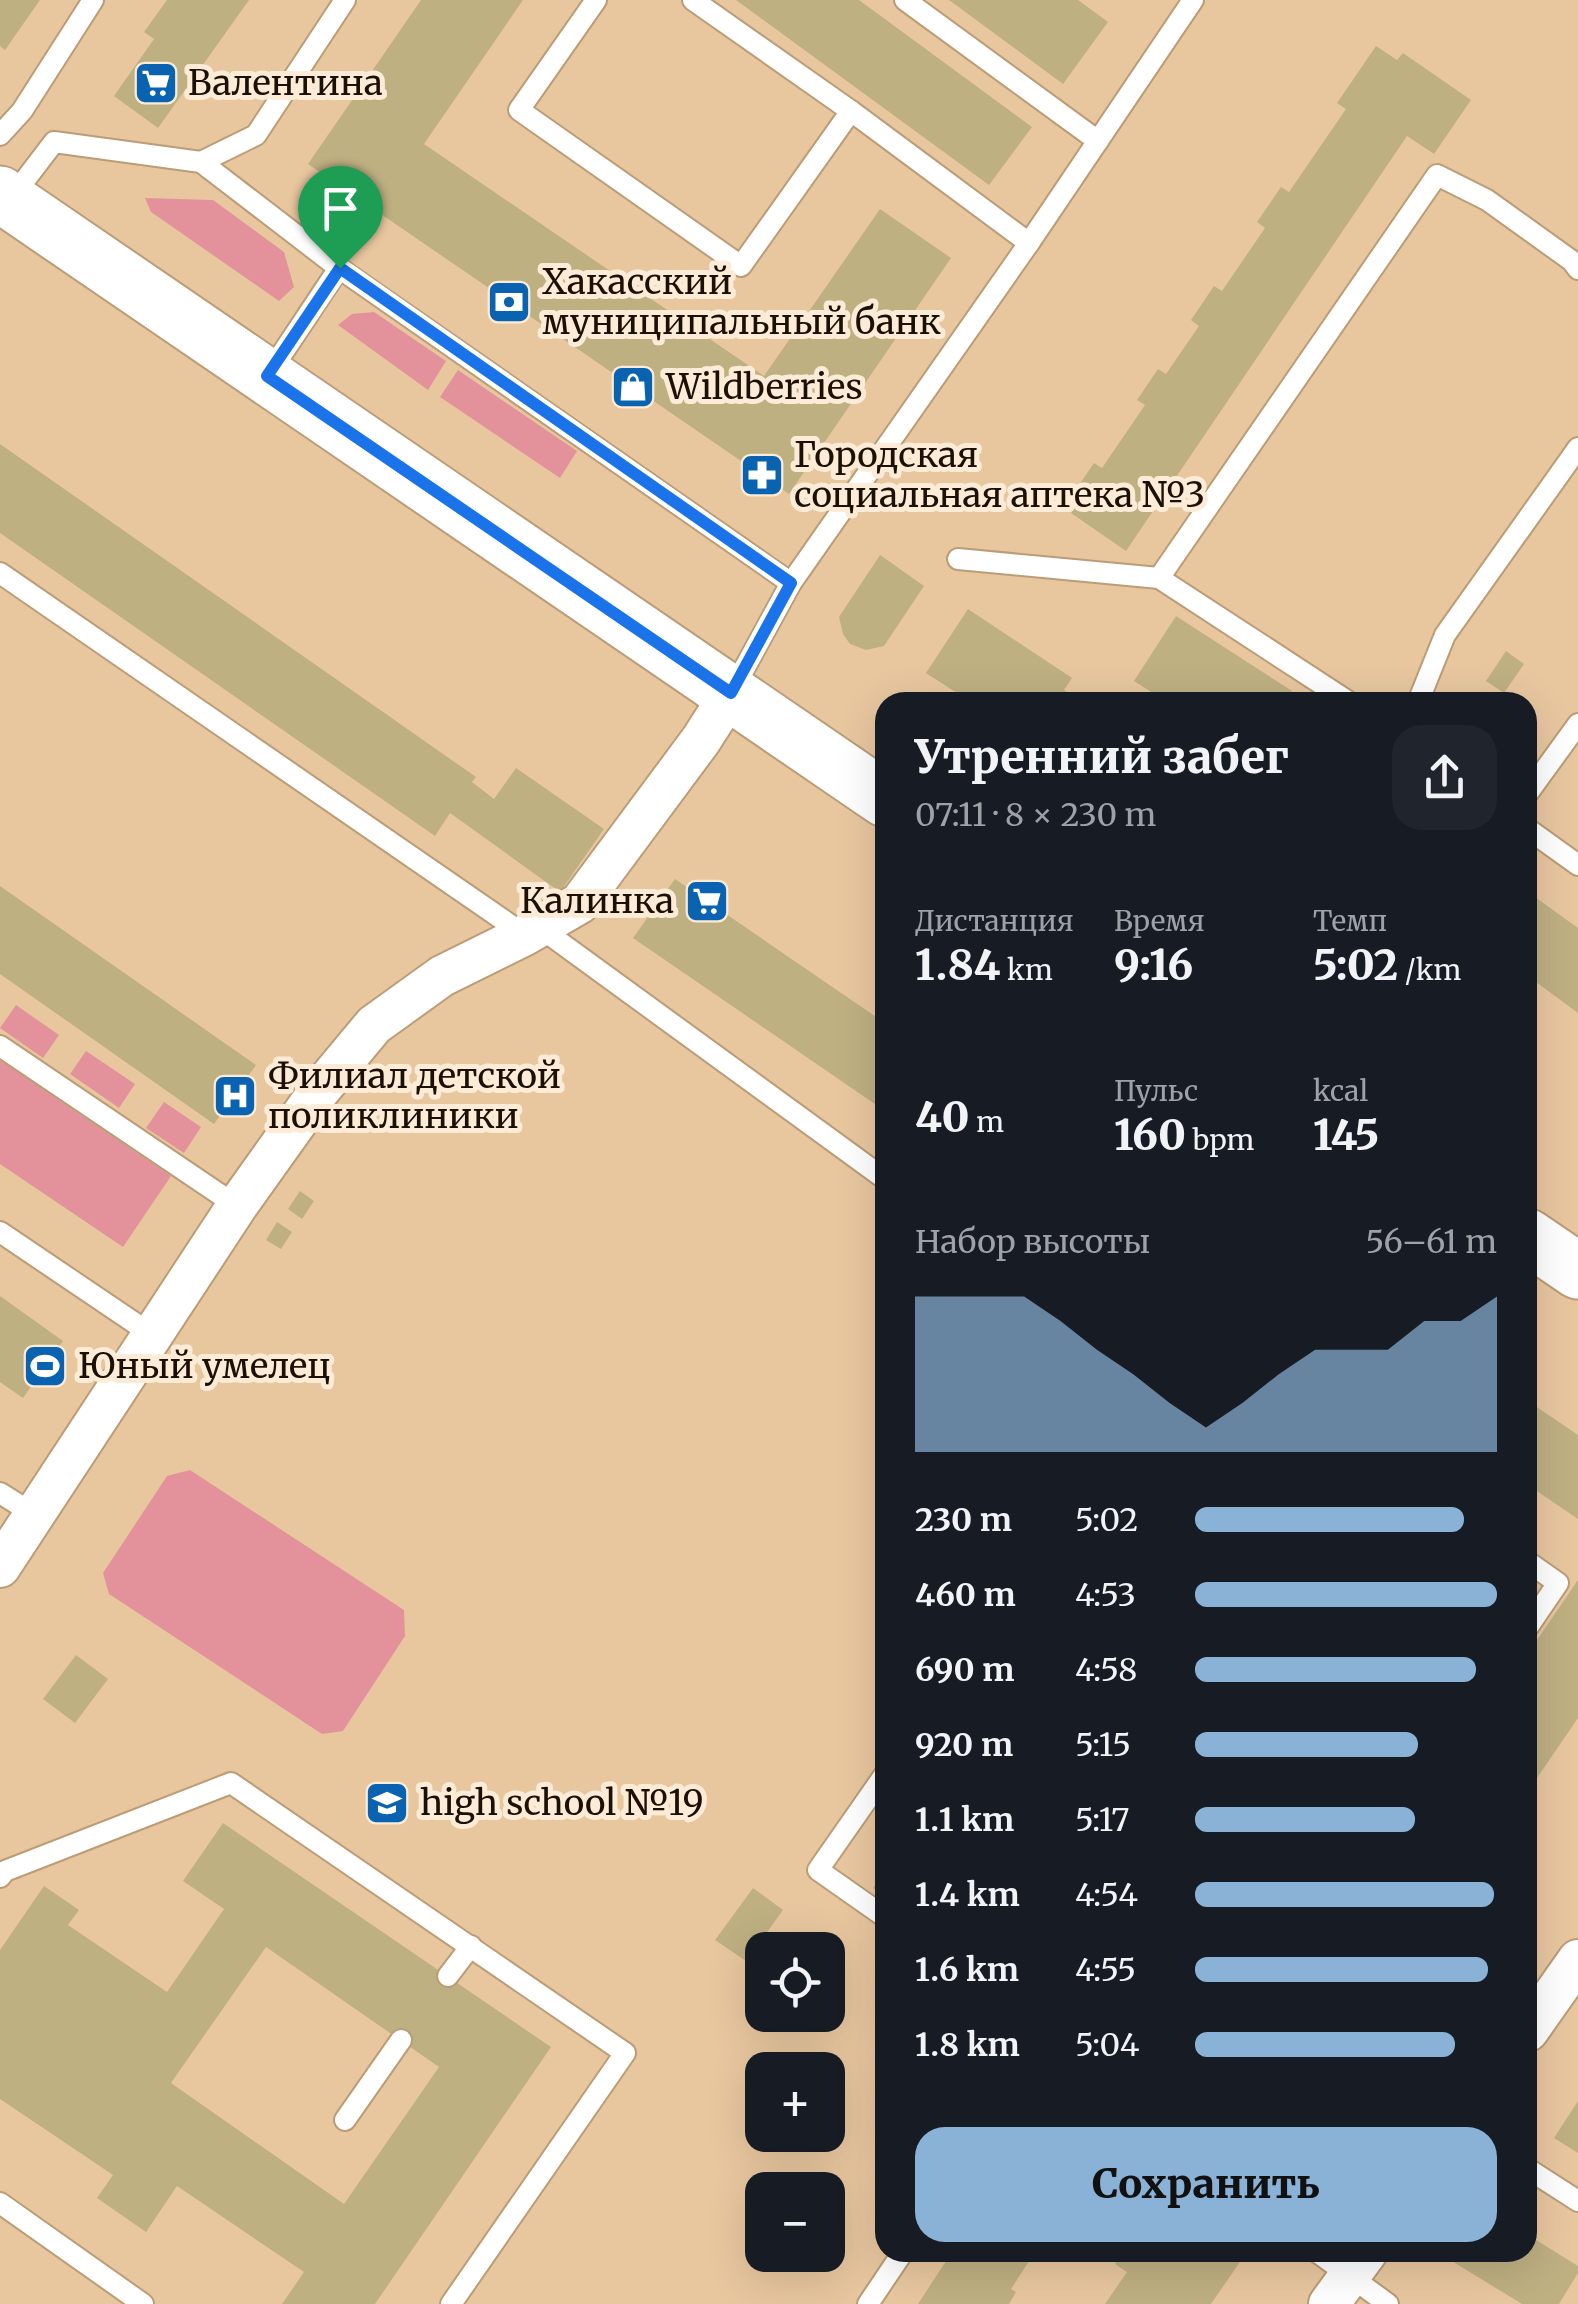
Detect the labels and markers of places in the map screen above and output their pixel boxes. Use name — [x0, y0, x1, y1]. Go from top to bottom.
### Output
supermarket icon: Валентина — [133, 60, 179, 106]
place label: Валентина — [188, 61, 383, 105]
pin — [298, 166, 383, 269]
place label: Хакасский муниципальный банк — [542, 260, 941, 344]
bank icon: Хакасский муниципальный банк — [486, 279, 532, 325]
shop icon: Wildberries — [610, 364, 656, 410]
place label: Wildberries — [665, 365, 863, 409]
place label: Городская социальная аптека №3 — [794, 433, 1205, 517]
pharmacy icon: Городская социальная аптека №3 — [739, 452, 785, 498]
supermarket icon: Калинка — [684, 878, 730, 924]
place label: Калинка — [520, 879, 674, 923]
place label: Филиал детской поликлиники — [268, 1054, 561, 1138]
hospital icon: Филиал детской поликлиники — [212, 1073, 258, 1119]
sports icon: Юный умелец — [22, 1343, 68, 1389]
place label: Юный умелец — [78, 1344, 331, 1388]
school or university icon: high school №19 — [364, 1780, 410, 1826]
place label: high school №19 — [420, 1781, 704, 1825]

